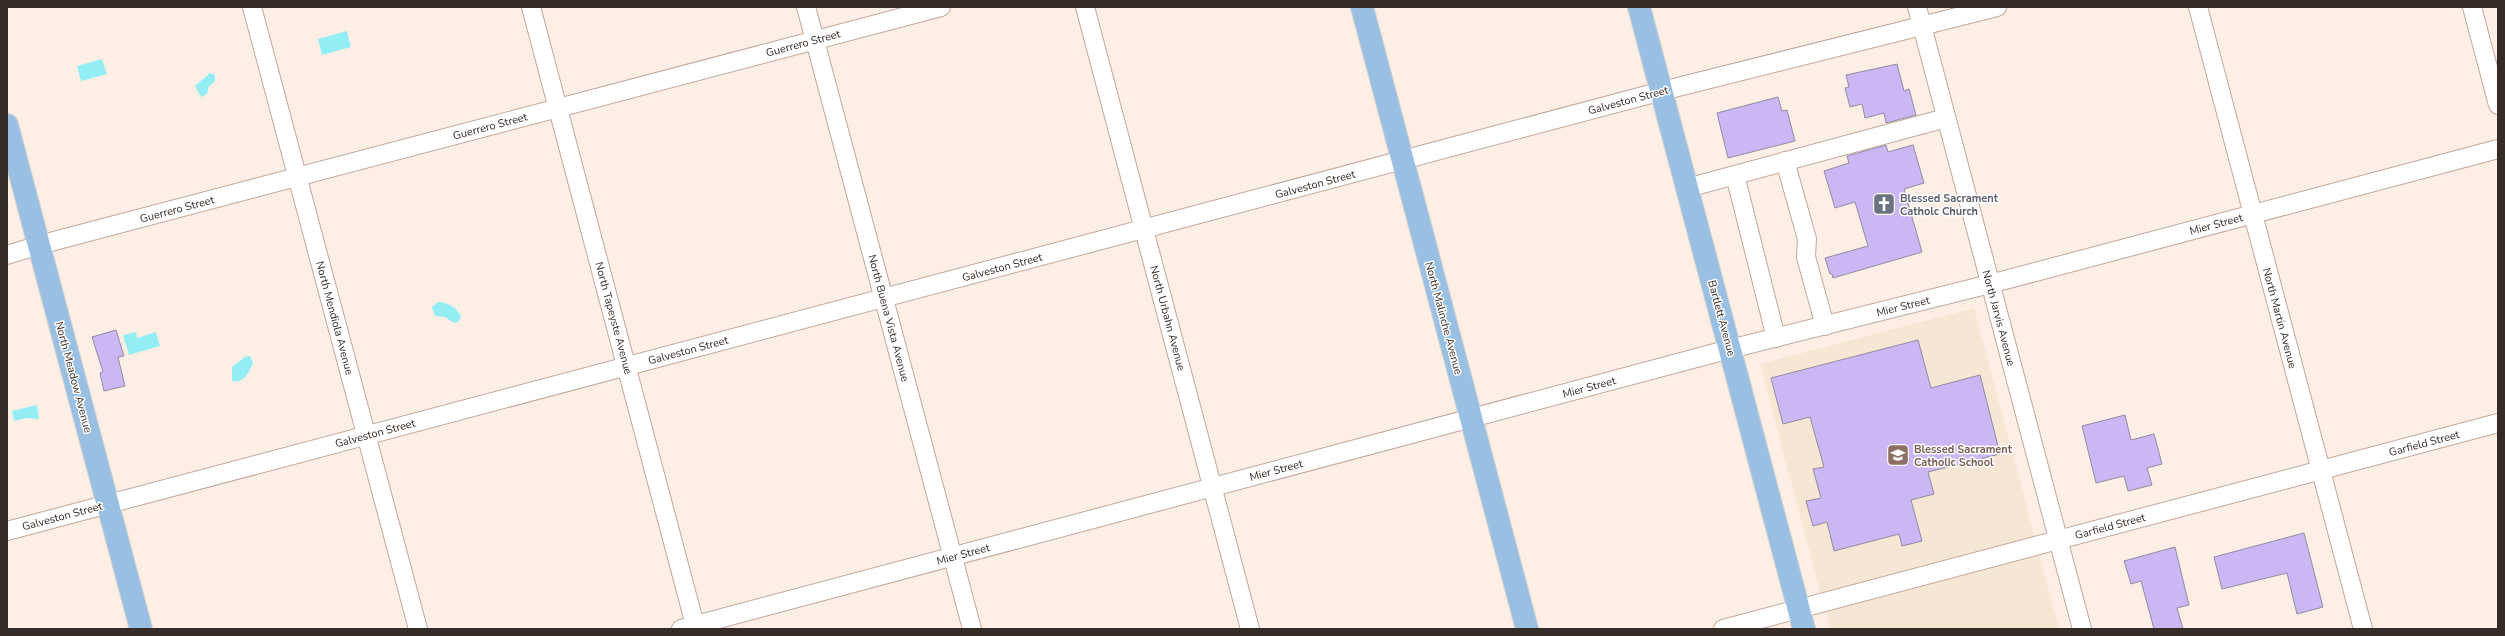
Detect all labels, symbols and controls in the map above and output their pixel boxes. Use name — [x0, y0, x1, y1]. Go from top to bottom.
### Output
street label: Guerrero Street — [764, 26, 842, 61]
street label: Galveston Street — [1586, 83, 1670, 118]
street label: Guerrero Street — [451, 109, 529, 144]
street label: Galveston Street — [1273, 167, 1357, 202]
church icon: Blessed Sacrament Catholc Church — [1871, 191, 1897, 217]
place label: Blessed Sacrament Catholc Church — [1900, 191, 1999, 219]
street label: Guerrero Street — [138, 192, 216, 227]
street label: Mier Street — [2188, 210, 2245, 239]
street label: Galveston Street — [960, 250, 1044, 285]
street label: North Buena Vista Avenue — [864, 253, 913, 384]
street label: North Mendiola Avenue — [312, 260, 357, 377]
street label: North Tapeyste Avenue — [591, 260, 636, 376]
street label: North Malinche Avenue — [1421, 260, 1466, 376]
street label: North Urbahn Avenue — [1146, 264, 1189, 373]
street label: North Martin Avenue — [2259, 266, 2300, 370]
street label: North Jarvis Avenue — [1978, 268, 2019, 368]
street label: Bartlett Avenue — [1704, 278, 1739, 358]
street label: Mier Street — [1875, 293, 1932, 320]
street label: North Meadow Avenue — [51, 320, 96, 434]
street label: Galveston Street — [646, 333, 730, 368]
street label: Mier Street — [1561, 373, 1618, 402]
street label: Galveston Street — [333, 416, 417, 451]
street label: Garfield Street — [2387, 427, 2461, 460]
school or university icon: Blessed Sacrament Catholic School — [1885, 442, 1911, 468]
place label: Blessed Sacrament Catholic School — [1914, 442, 2013, 470]
street label: Mier Street — [1248, 456, 1305, 485]
street label: Galveston Street — [20, 499, 104, 534]
street label: Garfield Street — [2073, 510, 2147, 543]
street label: Mier Street — [935, 540, 992, 569]

